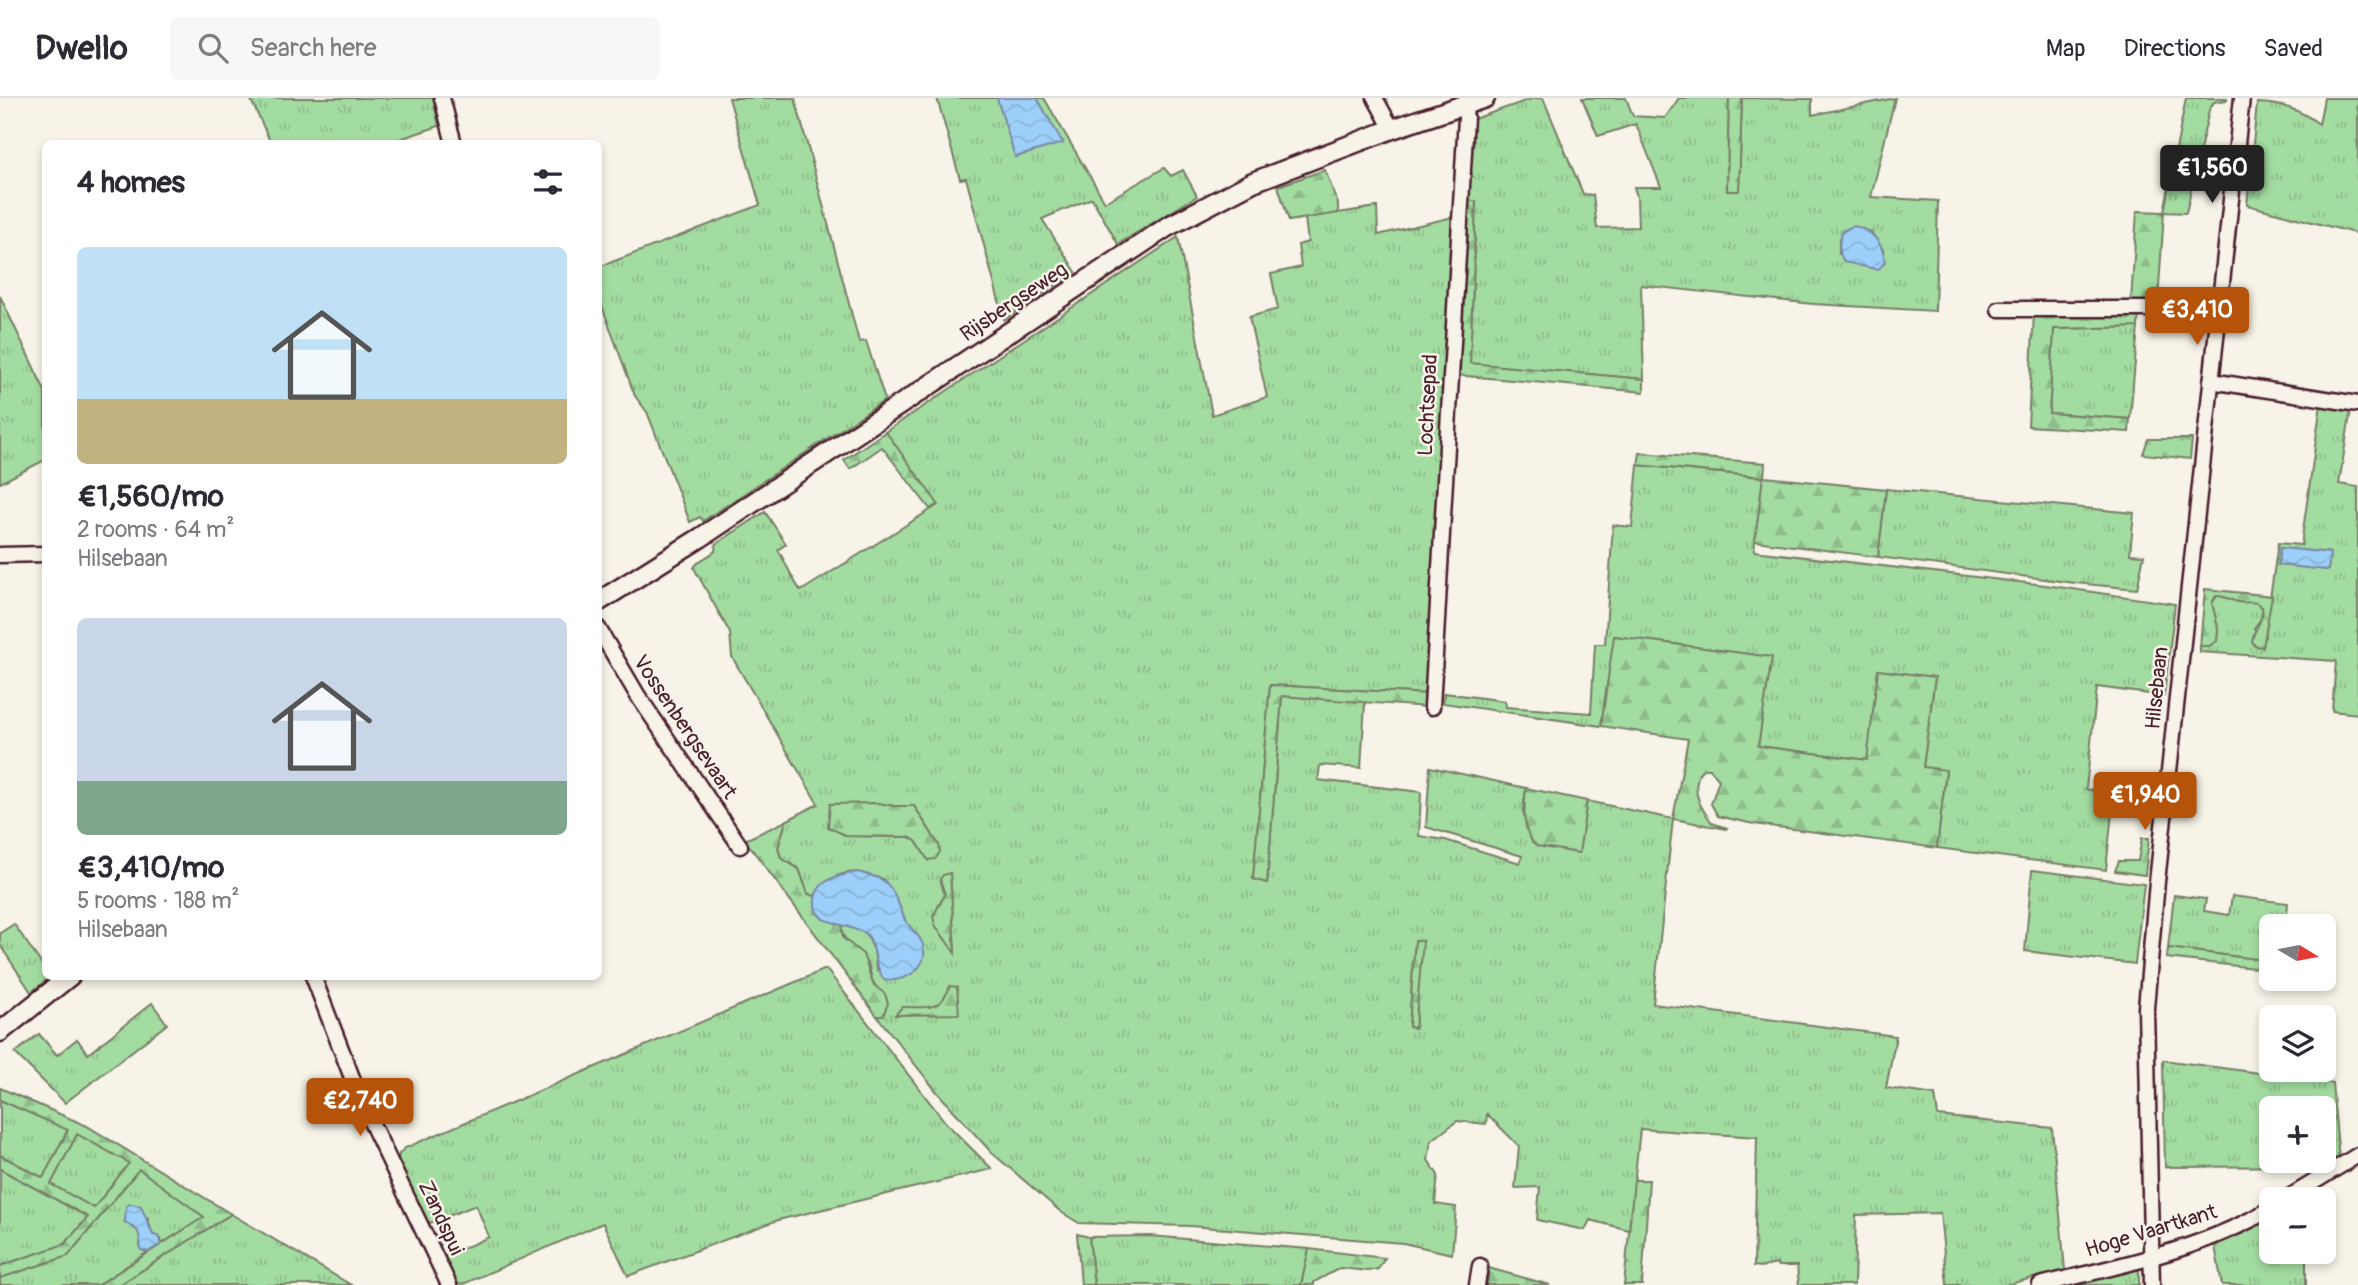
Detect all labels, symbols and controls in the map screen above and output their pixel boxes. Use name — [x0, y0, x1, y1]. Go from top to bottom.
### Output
search box — [170, 17, 660, 80]
text: Dwello — [35, 28, 128, 69]
icon: search — [194, 29, 232, 67]
text: Search here — [250, 32, 377, 64]
text: Map — [2046, 34, 2086, 63]
text: Directions — [2124, 34, 2225, 63]
text: Saved — [2263, 34, 2323, 63]
pin: €1,560 — [2155, 146, 2269, 205]
text: €1,560 — [2176, 153, 2248, 182]
icon: filters — [529, 163, 567, 201]
text: 4 homes — [77, 164, 185, 201]
street label: Rijsbergseweg — [955, 256, 1073, 348]
pin: €3,410 — [2140, 288, 2254, 347]
icon: home — [259, 292, 385, 418]
text: €3,410 — [2161, 295, 2233, 324]
street label: Lochtsepad — [1412, 353, 1444, 457]
text: €1,560/mo — [77, 478, 224, 515]
text: 2 rooms · 64 m² — [77, 515, 234, 544]
text: Hilsebaan — [77, 544, 168, 573]
street label: Hilsebaan — [2139, 645, 2175, 731]
street label: Vossenbergsevaart — [627, 650, 743, 805]
icon: home — [259, 663, 385, 789]
pin: €1,940 — [2088, 772, 2202, 832]
text: €1,940 — [2110, 780, 2180, 809]
text: €3,410/mo — [77, 849, 224, 886]
text: 5 rooms · 188 m² — [77, 886, 239, 915]
north arrow — [2259, 914, 2336, 990]
map controls — [2259, 914, 2336, 1264]
text: Hilsebaan — [77, 915, 168, 944]
button: layers — [2259, 1005, 2336, 1082]
pin: €2,740 — [303, 1079, 417, 1138]
text: €2,740 — [322, 1086, 398, 1115]
button: + — [2259, 1096, 2336, 1173]
street label: Zandspui — [412, 1176, 470, 1260]
button: − — [2259, 1187, 2336, 1264]
street label: Hoge Vaartkant — [2082, 1198, 2221, 1264]

